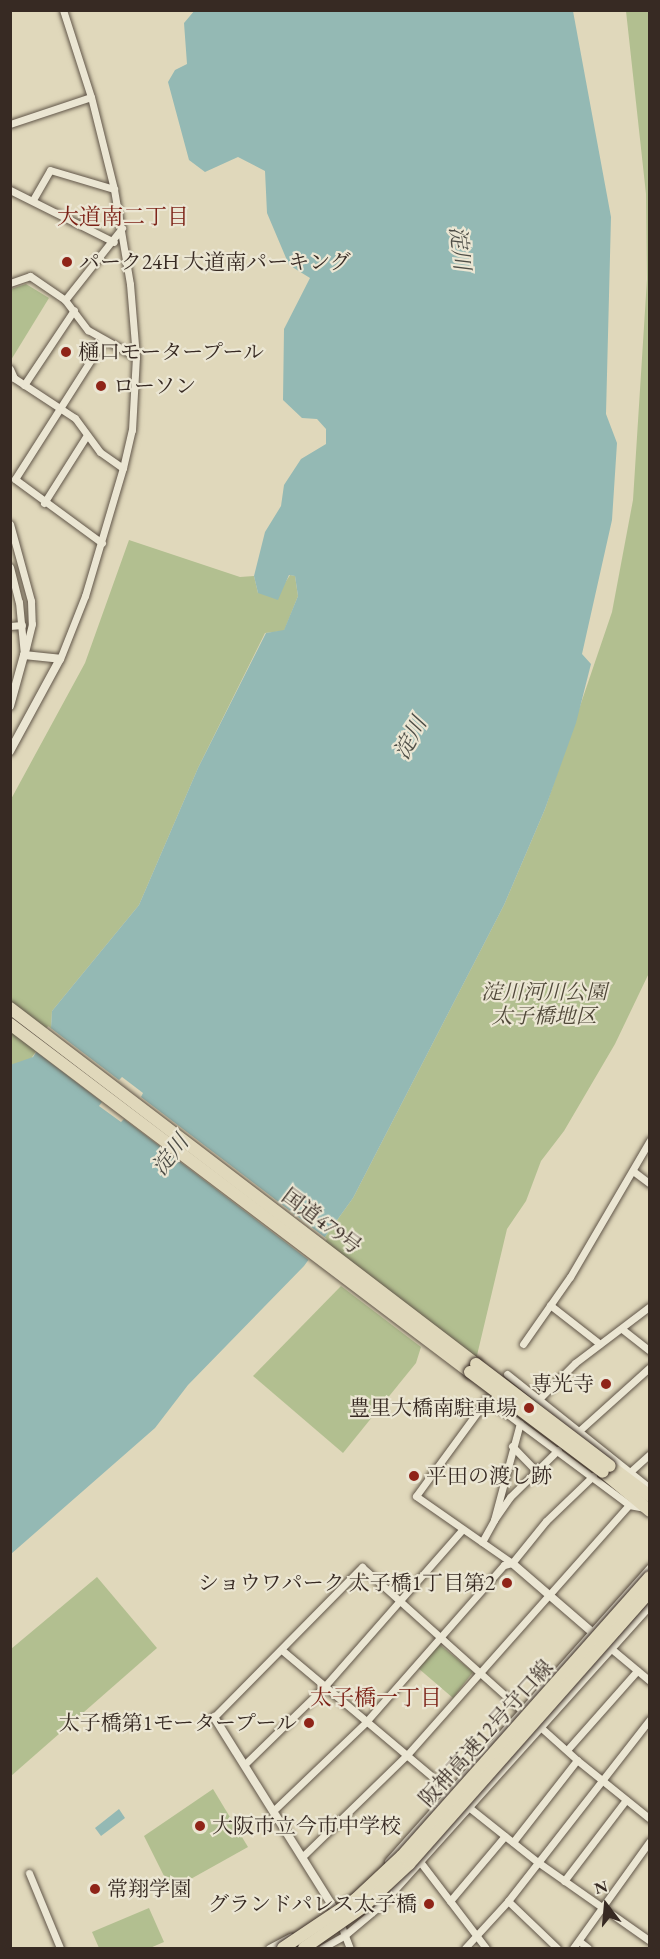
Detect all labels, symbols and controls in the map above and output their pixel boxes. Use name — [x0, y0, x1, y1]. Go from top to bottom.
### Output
district label: 大道南二丁目 — [57, 204, 189, 230]
water label: 淀川 — [444, 225, 476, 271]
place label: パーク24H 大道南パーキング — [79, 249, 351, 275]
marker: パーク24H 大道南パーキング — [60, 255, 74, 269]
place label: 樋口モータープール — [78, 339, 266, 365]
marker: 樋口モータープール — [59, 345, 73, 359]
place label: ローソン — [113, 373, 197, 399]
marker: ローソン — [94, 379, 108, 393]
water label: 淀川 — [388, 712, 432, 764]
park label: 淀川河川公園 太子橋地区 — [481, 979, 607, 1029]
water label: 淀川 — [146, 1130, 194, 1180]
street label: 国道479号 — [277, 1183, 367, 1259]
place label: 専光寺 — [531, 1371, 594, 1397]
marker: 専光寺 — [599, 1377, 613, 1391]
place label: 豊里大橋南駐車場 — [349, 1395, 517, 1421]
marker: 豊里大橋南駐車場 — [522, 1401, 536, 1415]
place label: 平田の渡し跡 — [426, 1463, 552, 1489]
marker: 平田の渡し跡 — [407, 1469, 421, 1483]
place label: ショウワパーク 太子橋1丁目第2 — [198, 1570, 495, 1596]
marker: ショウワパーク 太子橋1丁目第2 — [500, 1576, 514, 1590]
street label: 阪神高速12号守口線 — [414, 1655, 558, 1811]
district label: 太子橋一丁目 — [310, 1685, 442, 1711]
place label: 太子橋第1モータープール — [57, 1710, 297, 1736]
marker: 太子橋第1モータープール — [302, 1716, 316, 1730]
place label: 大阪市立今市中学校 — [212, 1813, 401, 1839]
marker: 大阪市立今市中学校 — [193, 1819, 207, 1833]
north arrow — [576, 1875, 636, 1935]
text: N — [592, 1875, 610, 1899]
place label: 常翔学園 — [107, 1876, 191, 1902]
marker: 常翔学園 — [88, 1882, 102, 1896]
place label: グランドパレス太子橋 — [207, 1891, 417, 1917]
marker: グランドパレス太子橋 — [422, 1897, 436, 1911]

